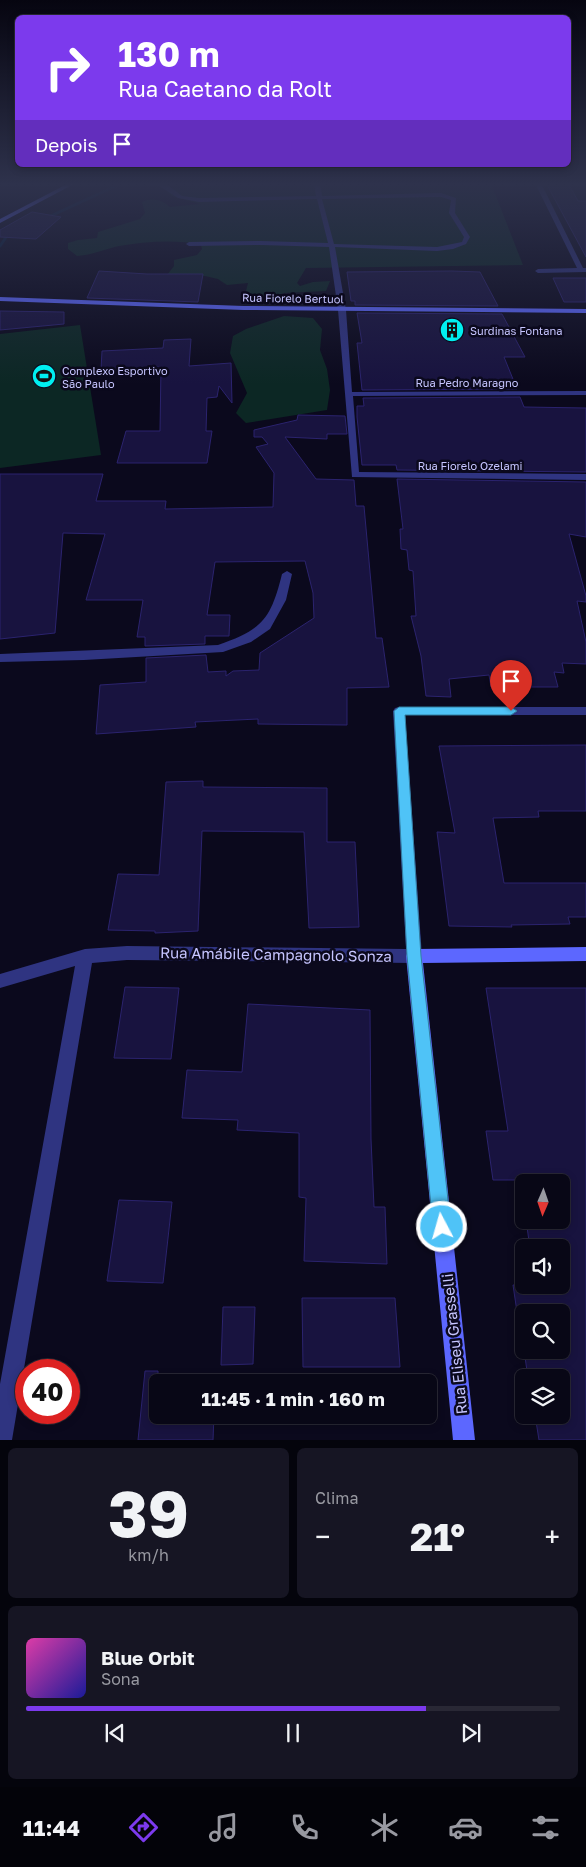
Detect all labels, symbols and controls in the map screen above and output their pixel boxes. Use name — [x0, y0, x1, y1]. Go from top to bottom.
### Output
text: 130 m — [118, 33, 220, 75]
icon: right — [35, 35, 100, 100]
text: Rua Caetano da Rolt — [118, 75, 332, 102]
icon: arrive — [108, 130, 136, 158]
text: Depois — [35, 133, 98, 156]
street label: Rua Fiorelo Bertuol — [242, 291, 344, 305]
building icon: Surdinas Fontana — [439, 317, 465, 343]
place label: Surdinas Fontana — [470, 324, 562, 337]
sports icon: Complexo Esportivo São Paulo — [31, 363, 57, 389]
place label: Complexo Esportivo São Paulo — [62, 364, 168, 390]
street label: Rua Pedro Maragno — [416, 376, 519, 389]
street label: Rua Fiorelo Ozelami — [418, 459, 522, 472]
pin — [490, 660, 532, 711]
icon: arrive — [497, 667, 525, 695]
street label: Rua Amábile Campagnolo Sonza — [160, 943, 392, 965]
north arrow — [515, 1174, 570, 1229]
map controls — [515, 1174, 570, 1424]
position arrow — [415, 1200, 467, 1252]
button: sound — [515, 1239, 570, 1294]
street label: Rua Eliseu Grasselli — [438, 1273, 470, 1415]
button: search — [515, 1304, 570, 1359]
speed limit sign: 40 — [15, 1359, 80, 1424]
button: layers — [515, 1369, 570, 1424]
text: 11:45 · 1 min · 160 m — [201, 1387, 385, 1410]
text: 39 — [108, 1473, 189, 1551]
text: Clima — [315, 1488, 359, 1508]
text: 21° — [410, 1514, 465, 1559]
text: − — [315, 1520, 330, 1553]
text: + — [545, 1520, 560, 1553]
text: km/h — [128, 1545, 169, 1565]
text: Blue Orbit — [101, 1646, 195, 1669]
text: Sona — [101, 1669, 140, 1689]
icon: previous — [101, 1719, 129, 1747]
icon: pause — [279, 1719, 307, 1747]
icon: next — [457, 1719, 485, 1747]
icon: directions — [126, 1810, 161, 1845]
icon: music — [206, 1810, 241, 1845]
icon: phone — [287, 1810, 322, 1845]
icon: climate — [367, 1810, 402, 1845]
icon: car — [448, 1810, 483, 1845]
icon: filters — [528, 1810, 563, 1845]
text: 11:44 — [23, 1814, 80, 1841]

